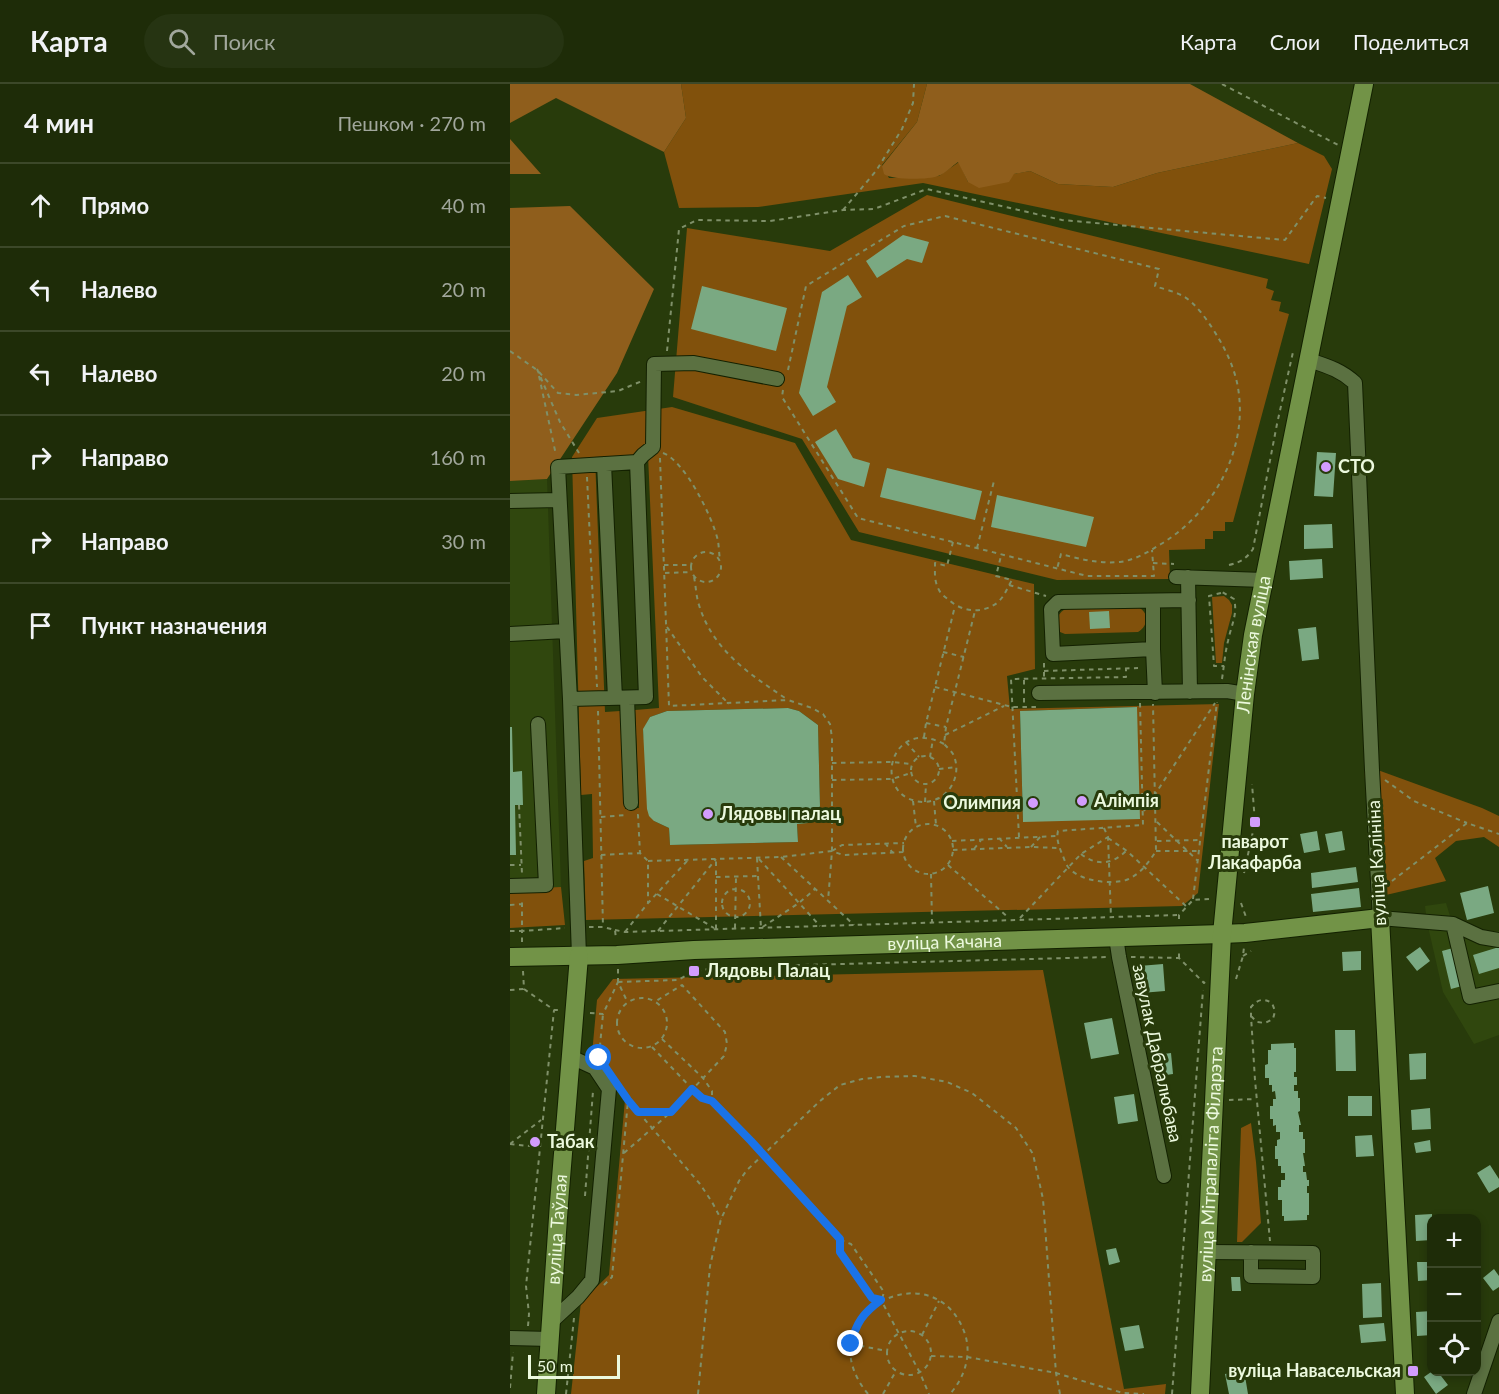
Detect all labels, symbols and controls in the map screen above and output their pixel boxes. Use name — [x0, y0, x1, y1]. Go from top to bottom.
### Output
search box — [144, 14, 564, 68]
text: Карта — [30, 24, 108, 58]
icon: search — [165, 25, 198, 58]
text: Поиск — [213, 28, 276, 55]
text: Карта — [1180, 29, 1237, 54]
text: Слои — [1270, 29, 1320, 54]
text: Поделиться — [1353, 29, 1469, 54]
text: 4 мин — [24, 107, 94, 139]
text: Пешком · 270 m — [337, 111, 486, 135]
icon: ahead — [24, 189, 57, 222]
text: Прямо — [81, 192, 149, 219]
text: 40 m — [441, 193, 486, 217]
icon: left — [24, 273, 57, 306]
text: Налево — [81, 276, 157, 303]
text: 20 m — [441, 277, 486, 301]
icon: left — [24, 357, 57, 390]
text: Налево — [81, 360, 157, 387]
text: 20 m — [441, 361, 486, 385]
icon: right — [24, 441, 57, 474]
text: Направо — [81, 444, 169, 471]
text: 160 m — [430, 445, 486, 469]
place label: СТО — [1338, 455, 1375, 477]
marker: СТО — [1319, 460, 1333, 474]
icon: right — [24, 525, 57, 558]
text: Направо — [81, 528, 169, 555]
text: 30 m — [441, 529, 486, 553]
street label: Ленінская вуліца — [1231, 573, 1275, 715]
icon: arrive — [24, 609, 57, 642]
text: Пункт назначения — [81, 612, 267, 639]
place label: Алімпія — [1093, 789, 1159, 811]
place label: Олимпия — [943, 791, 1021, 813]
marker: Алімпія — [1075, 794, 1089, 808]
marker: Олимпия — [1026, 796, 1040, 810]
street label: вуліца Калініна — [1362, 800, 1390, 926]
place label: Лядовы палац — [719, 802, 841, 824]
marker: Лядовы палац — [701, 807, 715, 821]
marker: паварот Лакафарба — [1248, 815, 1262, 829]
place label: паварот Лакафарба — [1207, 830, 1302, 873]
street label: вуліца Качана — [887, 929, 1002, 954]
place label: Лядовы Палац — [705, 959, 830, 981]
street label: завулак Дабралюбава — [1128, 961, 1188, 1144]
marker: Лядовы Палац — [687, 964, 701, 978]
route start — [585, 1044, 611, 1070]
street label: вуліца Мітрапаліта Філарэта — [1193, 1046, 1227, 1283]
place label: Табак — [547, 1130, 595, 1152]
marker: Табак — [528, 1135, 542, 1149]
street label: вуліца Таўлая — [541, 1173, 571, 1285]
map controls — [1427, 1214, 1481, 1376]
button: + — [1427, 1214, 1481, 1268]
button: − — [1427, 1268, 1481, 1322]
button: locate — [1427, 1322, 1481, 1376]
route end — [837, 1330, 863, 1356]
scale bar — [528, 1352, 620, 1380]
text: 50 m — [537, 1356, 573, 1375]
place label: вуліца Навасельская — [1228, 1359, 1401, 1381]
marker: вуліца Навасельская — [1406, 1364, 1420, 1378]

